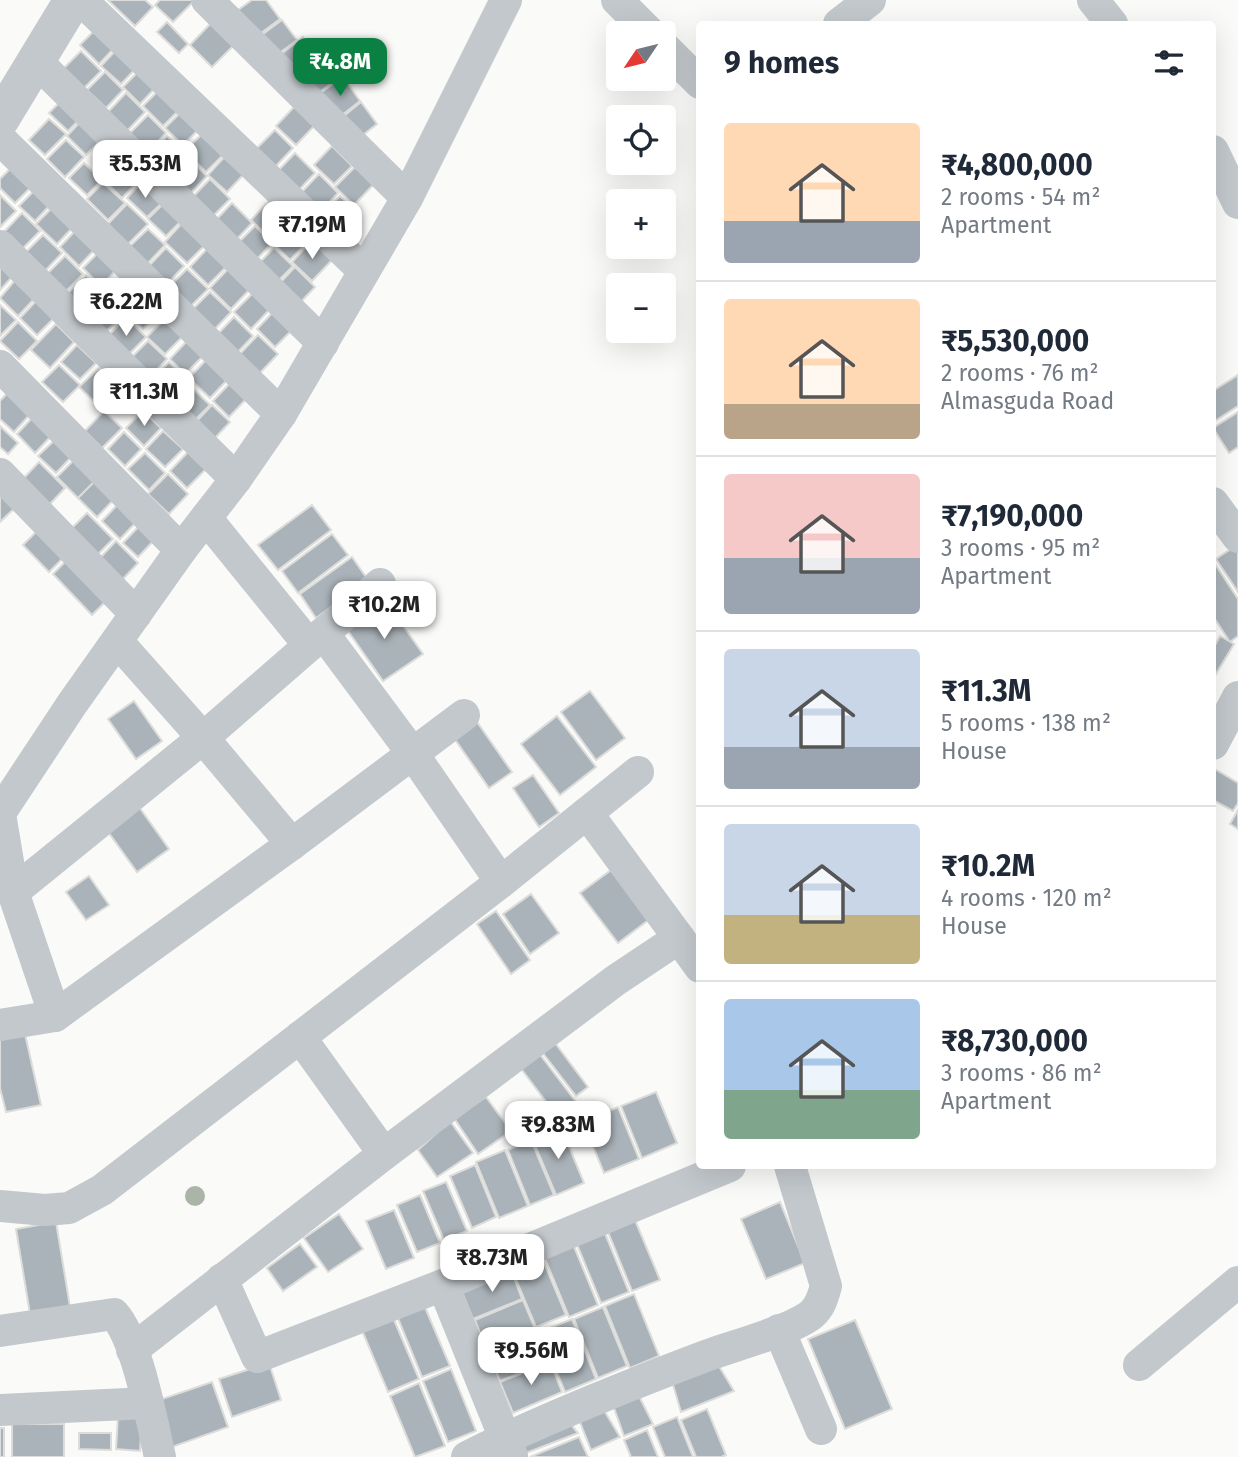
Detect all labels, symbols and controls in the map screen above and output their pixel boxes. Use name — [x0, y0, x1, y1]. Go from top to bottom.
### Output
north arrow — [606, 21, 676, 91]
map controls — [606, 21, 676, 343]
pin: ₹4.8M — [291, 38, 389, 98]
icon: filters — [1150, 44, 1188, 82]
text: 9 homes — [724, 45, 839, 81]
text: ₹4.8M — [309, 47, 371, 75]
button: locate — [606, 105, 676, 175]
pin: ₹5.53M — [88, 140, 202, 200]
text: ₹4,800,000 — [941, 147, 1093, 183]
text: ₹5.53M — [109, 149, 181, 177]
icon: home — [780, 151, 864, 235]
text: 2 rooms · 54 m² — [941, 183, 1100, 211]
button: + — [606, 189, 676, 259]
pin: ₹7.19M — [255, 202, 369, 261]
text: ₹7.19M — [278, 210, 346, 238]
text: Apartment — [941, 211, 1051, 239]
button: − — [606, 273, 676, 343]
pin: ₹6.22M — [69, 278, 183, 338]
text: ₹6.22M — [90, 287, 162, 315]
text: ₹5,530,000 — [941, 323, 1089, 359]
icon: home — [780, 327, 864, 411]
text: 2 rooms · 76 m² — [941, 359, 1099, 387]
pin: ₹11.3M — [87, 368, 201, 428]
text: ₹11.3M — [109, 377, 179, 405]
text: Almasguda Road — [941, 387, 1114, 415]
text: ₹7,190,000 — [941, 498, 1083, 534]
icon: home — [780, 502, 864, 586]
text: 3 rooms · 95 m² — [941, 534, 1100, 562]
text: Apartment — [941, 562, 1051, 590]
pin: ₹10.2M — [327, 582, 441, 641]
text: ₹10.2M — [348, 590, 420, 618]
text: ₹11.3M — [941, 673, 1031, 709]
icon: home — [780, 677, 864, 761]
text: 5 rooms · 138 m² — [941, 709, 1111, 737]
text: House — [941, 737, 1007, 765]
text: ₹10.2M — [941, 848, 1035, 884]
icon: home — [780, 852, 864, 936]
text: 4 rooms · 120 m² — [941, 884, 1112, 912]
text: House — [941, 912, 1007, 940]
text: ₹8,730,000 — [941, 1023, 1088, 1059]
icon: home — [780, 1027, 864, 1111]
text: 3 rooms · 86 m² — [941, 1059, 1102, 1087]
text: Apartment — [941, 1087, 1051, 1115]
pin: ₹9.83M — [501, 1102, 615, 1161]
text: ₹9.83M — [521, 1110, 595, 1138]
pin: ₹8.73M — [435, 1234, 549, 1294]
text: ₹8.73M — [456, 1243, 528, 1271]
pin: ₹9.56M — [474, 1328, 588, 1387]
text: ₹9.56M — [494, 1336, 568, 1364]

